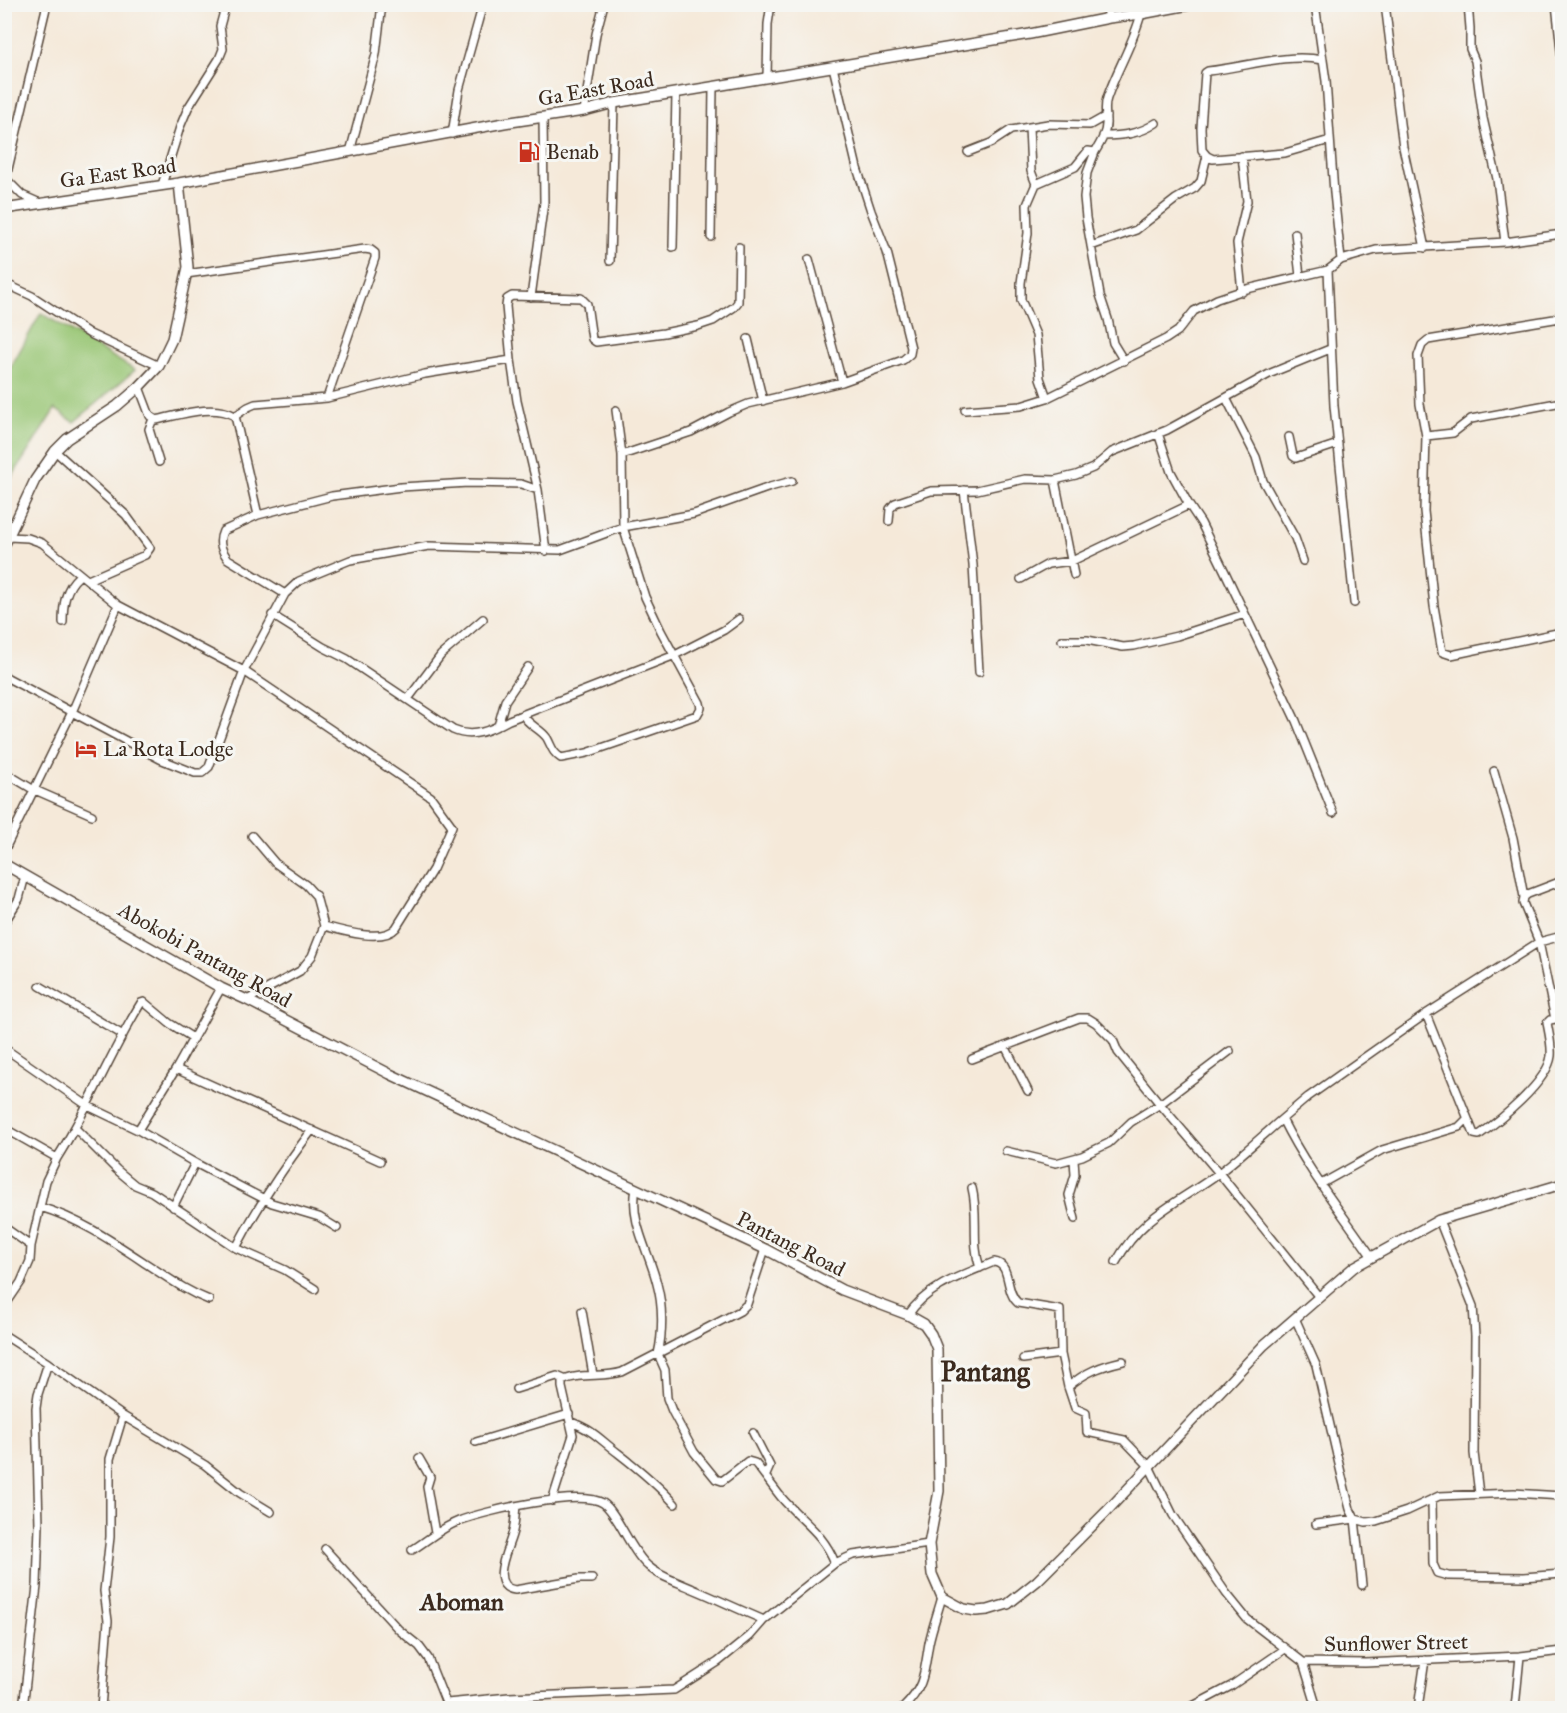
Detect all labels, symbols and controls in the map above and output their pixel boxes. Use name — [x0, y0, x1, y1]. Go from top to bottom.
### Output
street label: Ga East Road — [536, 66, 656, 112]
place label: Benab — [546, 139, 599, 165]
fuel station icon: Benab — [517, 140, 541, 164]
street label: Ga East Road — [58, 152, 178, 194]
place label: La Rota Lodge — [103, 736, 234, 762]
hotel icon: La Rota Lodge — [74, 737, 98, 761]
street label: Abokobi Pantang Road — [113, 896, 297, 1014]
street label: Pantang Road — [732, 1206, 850, 1283]
district label: Pantang — [940, 1355, 1031, 1389]
district label: Aboman — [418, 1587, 504, 1617]
street label: Sunflower Street — [1324, 1629, 1469, 1657]

